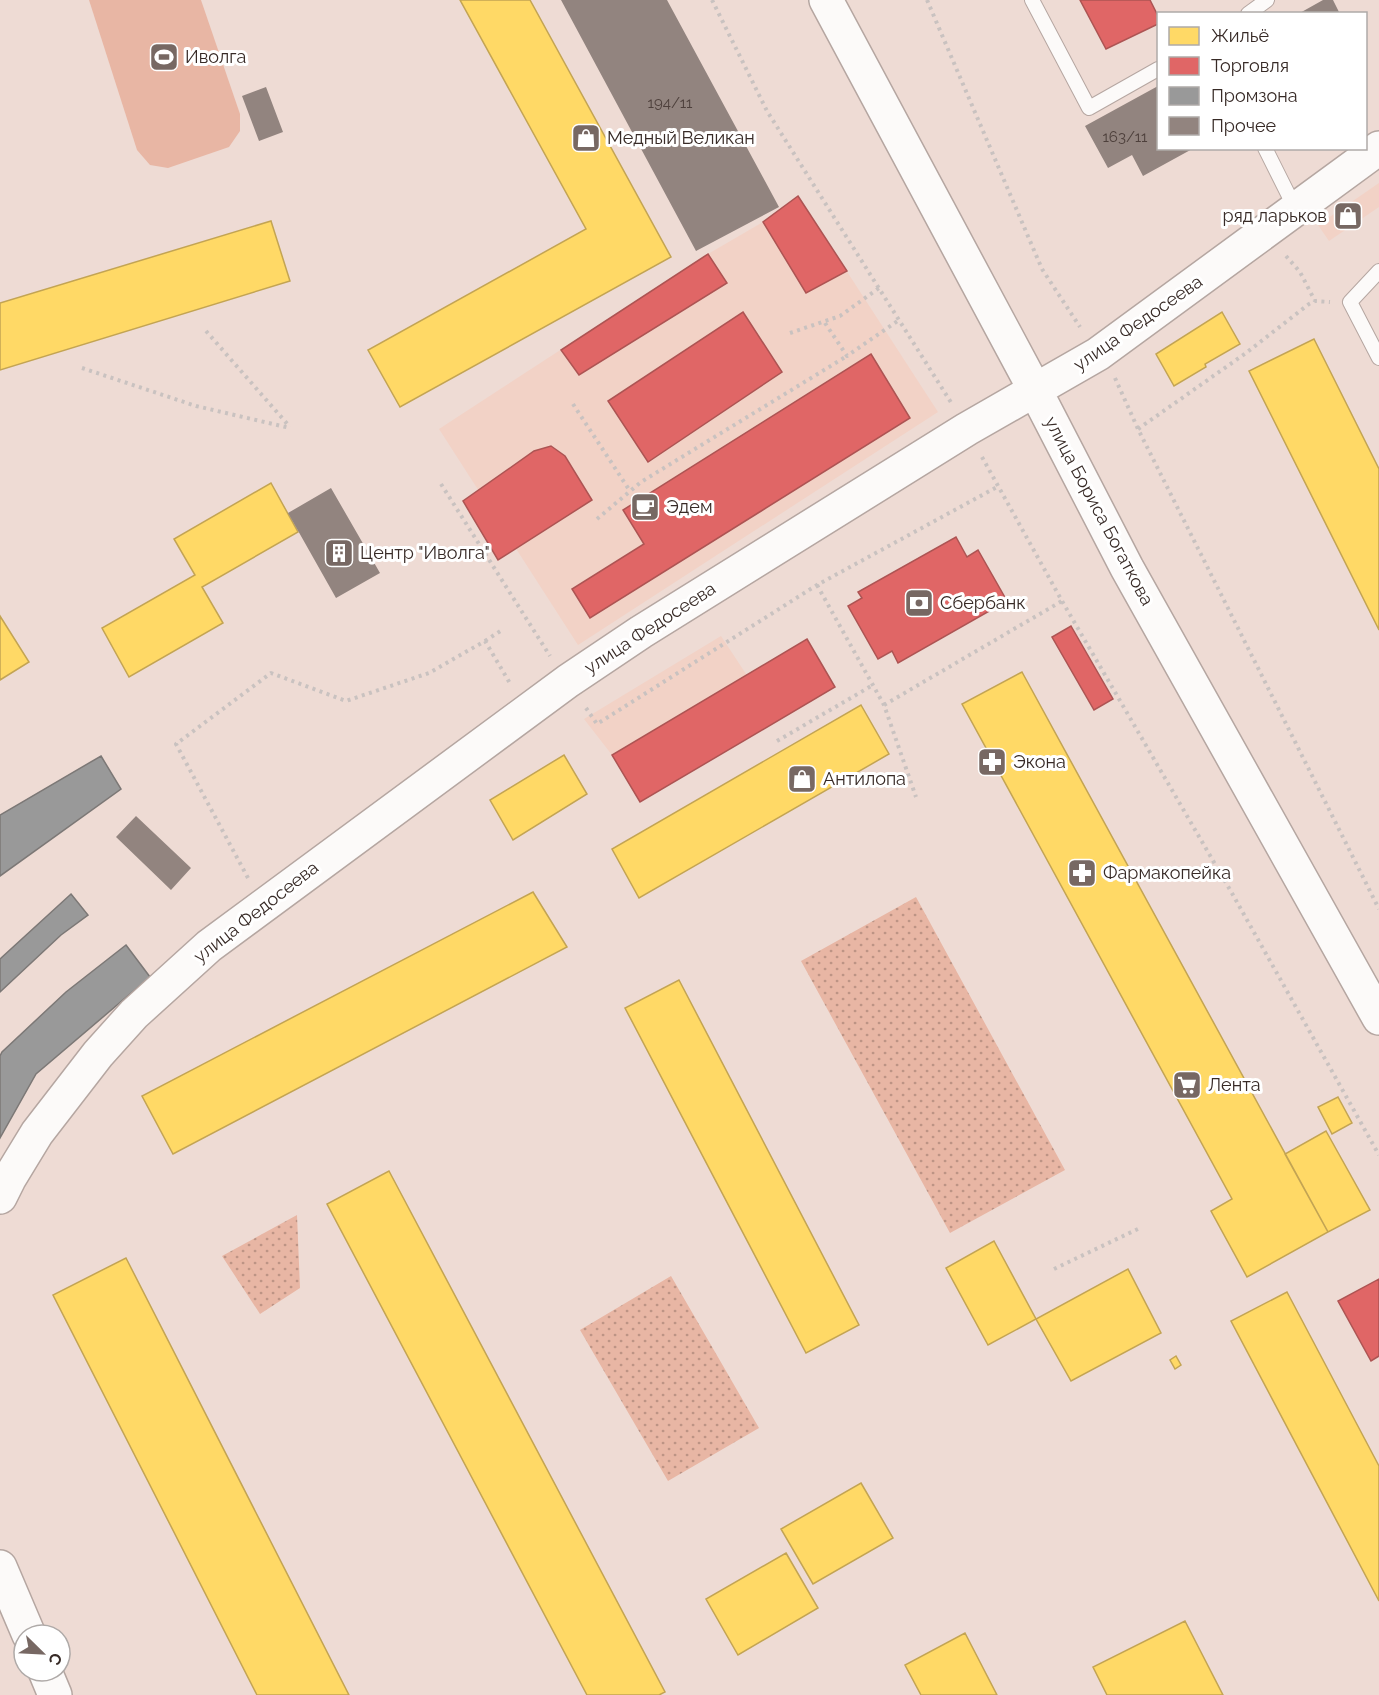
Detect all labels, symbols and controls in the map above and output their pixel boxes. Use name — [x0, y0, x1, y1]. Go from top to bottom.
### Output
legend — [1157, 12, 1367, 150]
text: Жильё — [1211, 25, 1269, 46]
sports icon: Иволга — [148, 41, 180, 73]
place label: Иволга — [185, 46, 246, 67]
text: Торговля — [1211, 55, 1289, 76]
text: Промзона — [1211, 85, 1298, 106]
house number: 194/11 — [648, 94, 693, 112]
text: Прочее — [1211, 115, 1277, 136]
shop icon: Медный Великан — [570, 122, 602, 154]
place label: Медный Великан — [607, 127, 755, 148]
house number: 163/11 — [1102, 128, 1148, 146]
shop icon: ряд ларьков — [1332, 200, 1364, 232]
place label: ряд ларьков — [1222, 205, 1327, 226]
street label: улица Федосеева — [1069, 270, 1206, 375]
street label: улица Бориса Богаткова — [1041, 413, 1158, 609]
cafe icon: Эдем — [629, 491, 661, 523]
place label: Эдем — [666, 496, 713, 517]
building icon: Центр "Иволга" — [323, 537, 355, 569]
place label: Центр "Иволга" — [360, 542, 490, 563]
street label: улица Федосеева — [580, 577, 719, 678]
bank icon: Сбербанк — [903, 587, 935, 619]
place label: Сбербанк — [940, 592, 1026, 613]
pharmacy icon: Экона — [976, 746, 1008, 778]
place label: Экона — [1013, 751, 1066, 772]
shop icon: Антилопа — [786, 763, 818, 795]
place label: Антилопа — [823, 768, 906, 789]
street label: улица Федосеева — [189, 856, 322, 967]
pharmacy icon: Фармакопейка — [1066, 857, 1098, 889]
place label: Фармакопейка — [1103, 862, 1231, 883]
supermarket icon: Лента — [1171, 1069, 1203, 1101]
place label: Лента — [1208, 1074, 1261, 1095]
north arrow — [12, 1623, 72, 1683]
text: С — [44, 1650, 66, 1668]

